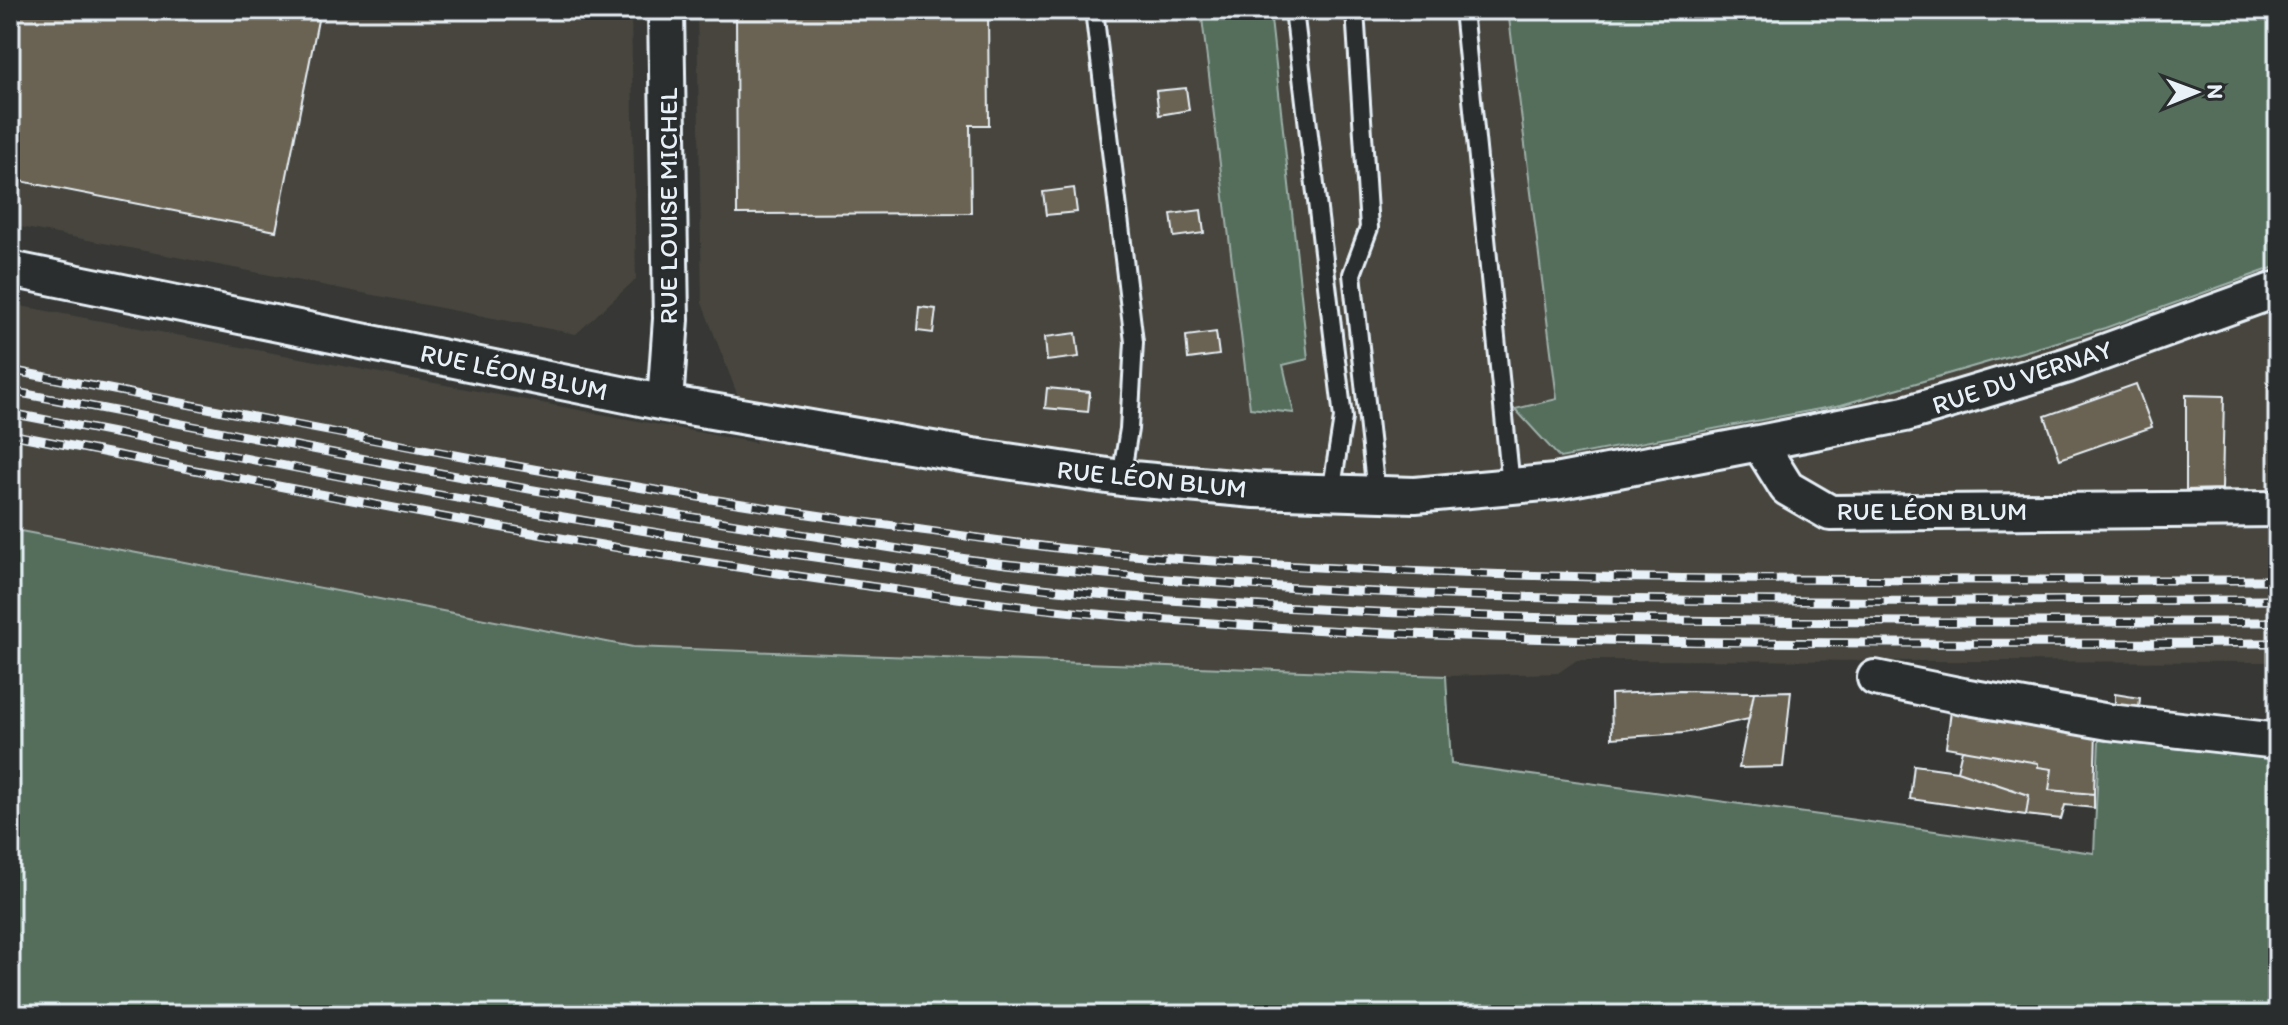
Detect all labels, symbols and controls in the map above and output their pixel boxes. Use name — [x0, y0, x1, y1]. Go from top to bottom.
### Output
north arrow — [2156, 52, 2236, 132]
text: N — [2202, 84, 2229, 99]
street label: RUE LOUISE MICHEL — [652, 88, 684, 324]
street label: RUE DU VERNAY — [1928, 333, 2116, 421]
street label: RUE LÉON BLUM — [418, 337, 610, 407]
street label: RUE LÉON BLUM — [1056, 453, 1248, 505]
street label: RUE LÉON BLUM — [1837, 495, 2027, 527]

